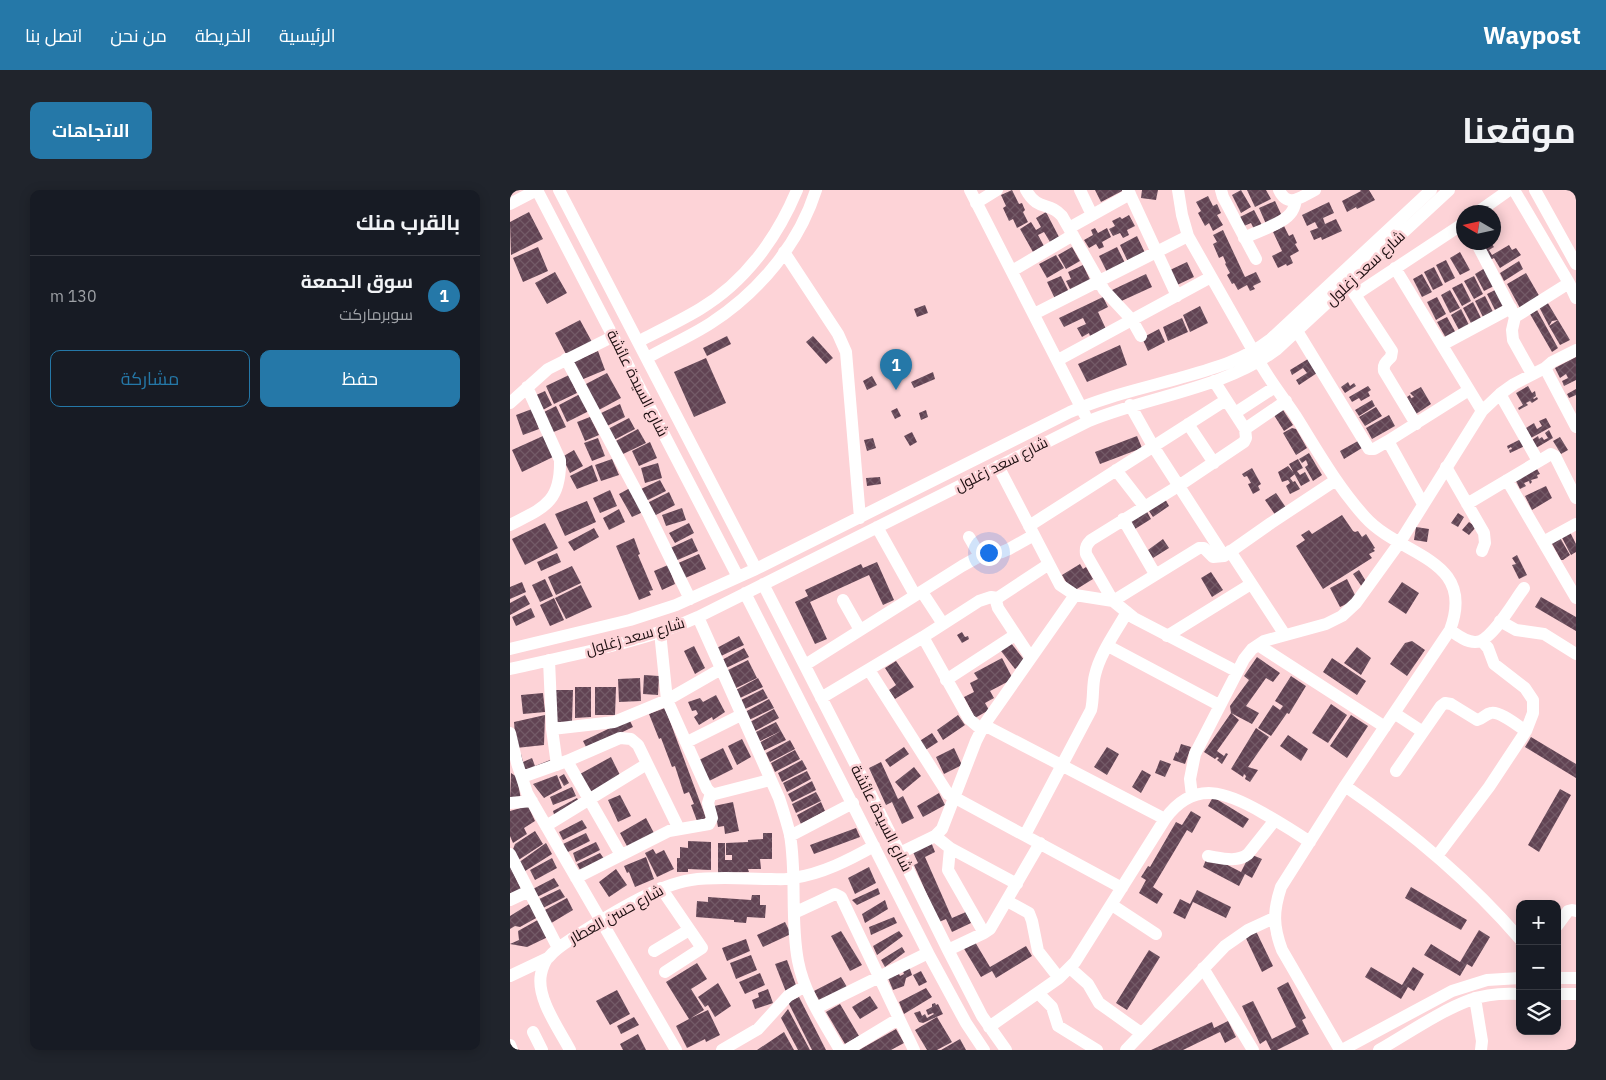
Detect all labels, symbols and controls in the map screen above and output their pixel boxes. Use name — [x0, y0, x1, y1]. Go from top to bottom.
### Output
text: Waypost — [1483, 19, 1581, 51]
text: اتصل بنا — [25, 24, 82, 47]
text: من نحن — [110, 24, 167, 47]
text: الخريطة — [195, 24, 251, 47]
text: الرئيسية — [279, 24, 336, 47]
button: الاتجاهات — [30, 102, 152, 159]
text: موقعنا — [1462, 107, 1576, 153]
north arrow — [1456, 205, 1501, 250]
text: بالقرب منك — [356, 208, 460, 236]
street label: شارع سعد زغلول — [1321, 226, 1410, 311]
text: سوق الجمعة — [301, 269, 413, 293]
text: 130 m — [50, 286, 97, 306]
text: 1 — [439, 286, 449, 306]
text: سوبرماركت — [339, 304, 413, 324]
street label: شارع السيدة عائشة — [601, 326, 673, 440]
pin: 1 — [880, 349, 912, 390]
button: مشاركة — [50, 350, 250, 407]
button: حفظ — [260, 350, 460, 407]
street label: شارع سعد زغلول — [951, 432, 1052, 497]
your location — [976, 540, 1002, 566]
street label: شارع سعد زغلول — [583, 613, 687, 661]
street label: شارع السيدة عائشة — [845, 761, 917, 875]
street label: شارع حسن العطار — [565, 880, 667, 950]
map controls — [1516, 900, 1561, 1035]
button: + — [1516, 900, 1561, 945]
button: − — [1516, 945, 1561, 990]
button: layers — [1516, 990, 1561, 1035]

